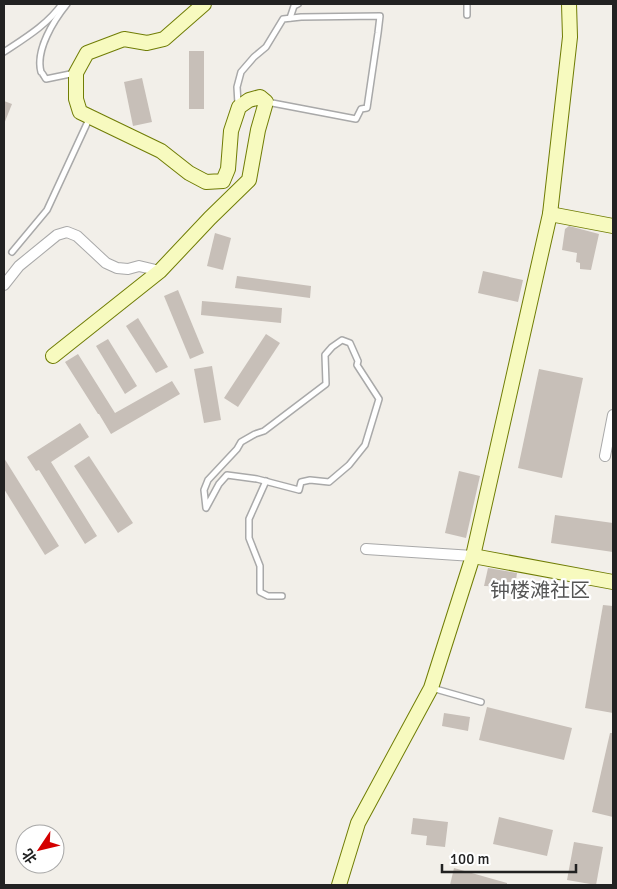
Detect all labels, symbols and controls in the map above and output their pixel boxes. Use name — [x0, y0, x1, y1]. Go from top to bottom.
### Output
district label: 钟楼滩社区 — [490, 578, 590, 603]
north arrow — [15, 824, 65, 874]
scale bar — [442, 842, 576, 874]
text: 北 — [19, 846, 41, 867]
text: 100 m — [450, 850, 490, 868]

